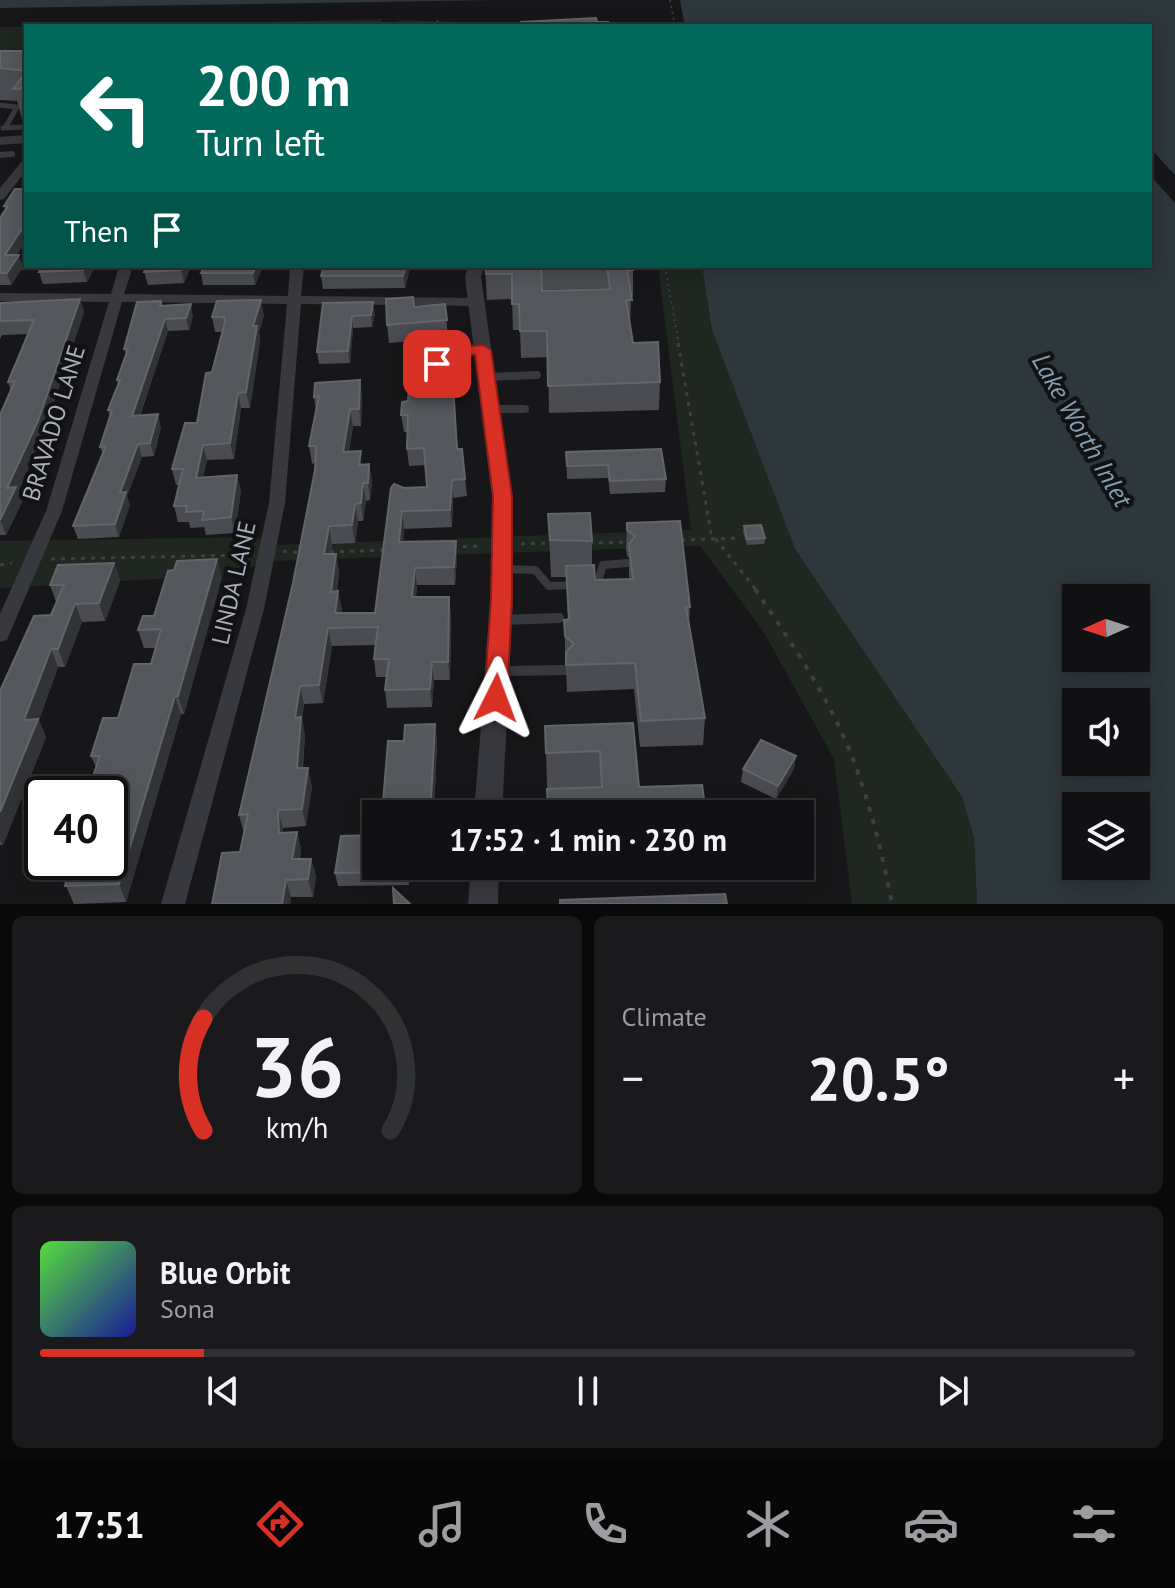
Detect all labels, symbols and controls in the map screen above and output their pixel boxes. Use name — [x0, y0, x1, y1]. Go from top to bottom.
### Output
text: 200 m — [196, 49, 351, 121]
icon: left — [64, 56, 168, 160]
text: Turn left — [196, 119, 325, 166]
icon: arrive — [145, 208, 189, 252]
text: Then — [64, 211, 129, 250]
pin — [403, 330, 471, 398]
street label: BRAVADO LANE — [15, 341, 92, 505]
icon: arrive — [415, 342, 459, 386]
water label: Lake Worth Inlet — [1025, 347, 1141, 514]
street label: LINDA LANE — [204, 518, 263, 648]
north arrow — [1062, 584, 1150, 672]
map controls — [1062, 584, 1150, 880]
position arrow — [454, 656, 538, 740]
button: sound — [1062, 688, 1150, 776]
speed limit sign: 40 — [24, 776, 128, 880]
button: layers — [1062, 792, 1150, 880]
text: 17:52 · 1 min · 230 m — [449, 820, 727, 859]
text: Climate — [622, 1000, 707, 1033]
text: 36 — [250, 1012, 344, 1120]
text: 20.5° — [807, 1039, 950, 1117]
text: − — [622, 1049, 644, 1106]
text: + — [1113, 1049, 1135, 1106]
text: km/h — [265, 1109, 328, 1146]
text: Blue Orbit — [160, 1253, 290, 1292]
text: Sona — [160, 1292, 215, 1325]
icon: previous — [201, 1369, 245, 1413]
icon: pause — [566, 1369, 610, 1413]
icon: next — [931, 1369, 975, 1413]
icon: directions — [252, 1496, 308, 1552]
icon: music — [414, 1496, 470, 1552]
icon: phone — [577, 1496, 633, 1552]
icon: climate — [740, 1496, 796, 1552]
icon: car — [903, 1496, 959, 1552]
icon: filters — [1066, 1496, 1122, 1552]
text: 17:51 — [53, 1501, 145, 1548]

